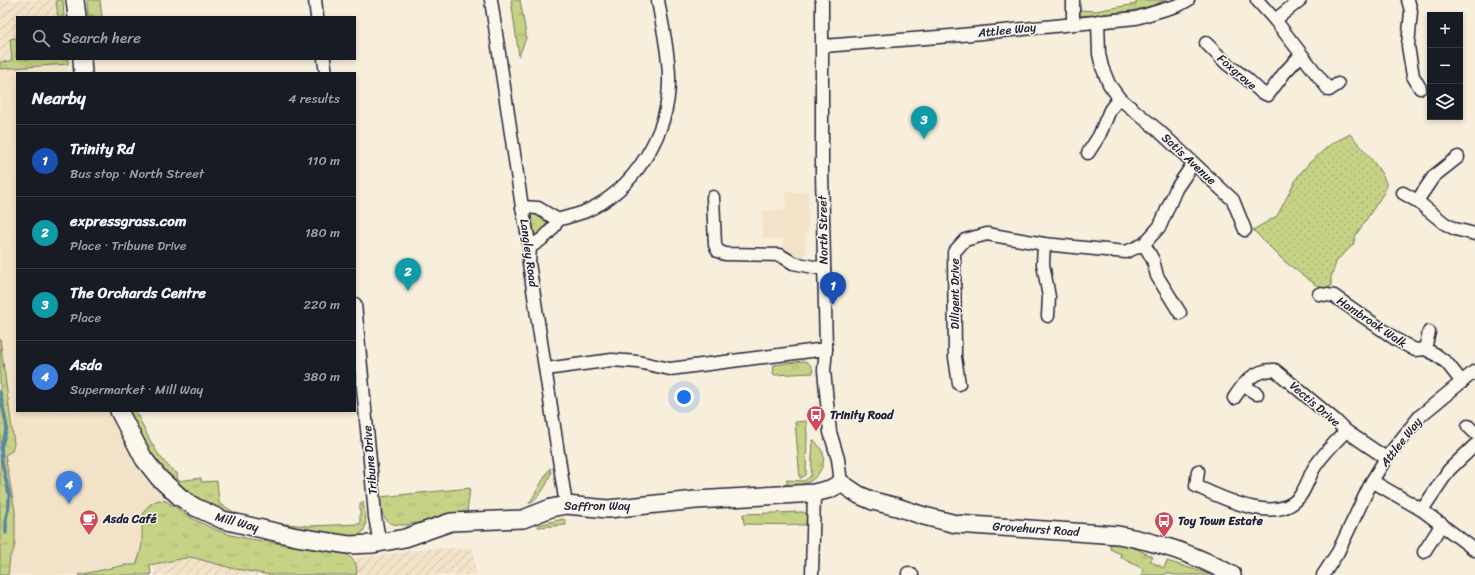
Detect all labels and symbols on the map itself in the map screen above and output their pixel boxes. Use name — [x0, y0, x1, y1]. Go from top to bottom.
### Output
street label: Attlee Way — [976, 16, 1038, 44]
street label: Foxgrove — [1212, 48, 1262, 96]
pin: 3 — [911, 106, 937, 139]
street label: Satis Avenue — [1156, 127, 1222, 191]
street label: North Street — [811, 194, 835, 265]
street label: Langley Road — [513, 217, 545, 289]
pin: 2 — [395, 258, 421, 291]
street label: Diligent Drive — [944, 258, 966, 330]
pin: 1 — [820, 272, 846, 305]
street label: Hambrook Walk — [1332, 290, 1412, 354]
street label: Vectis Drive — [1284, 375, 1346, 433]
your location — [674, 387, 694, 407]
bus stop icon: Trinity Road — [805, 404, 827, 432]
place label: Trinity Road — [830, 404, 895, 426]
street label: Attlee Way — [1374, 412, 1428, 472]
street label: Tribune Drive — [356, 425, 384, 495]
pin: 4 — [56, 471, 82, 504]
street label: Saffron Way — [564, 495, 631, 517]
street label: Mill Way — [213, 506, 262, 539]
cafe icon: Asda Café — [78, 508, 100, 536]
place label: Asda Café — [102, 508, 158, 530]
bus stop icon: Toy Town Estate — [1153, 510, 1175, 538]
place label: Toy Town Estate — [1178, 510, 1264, 532]
street label: Grovehurst Road — [992, 515, 1082, 543]

